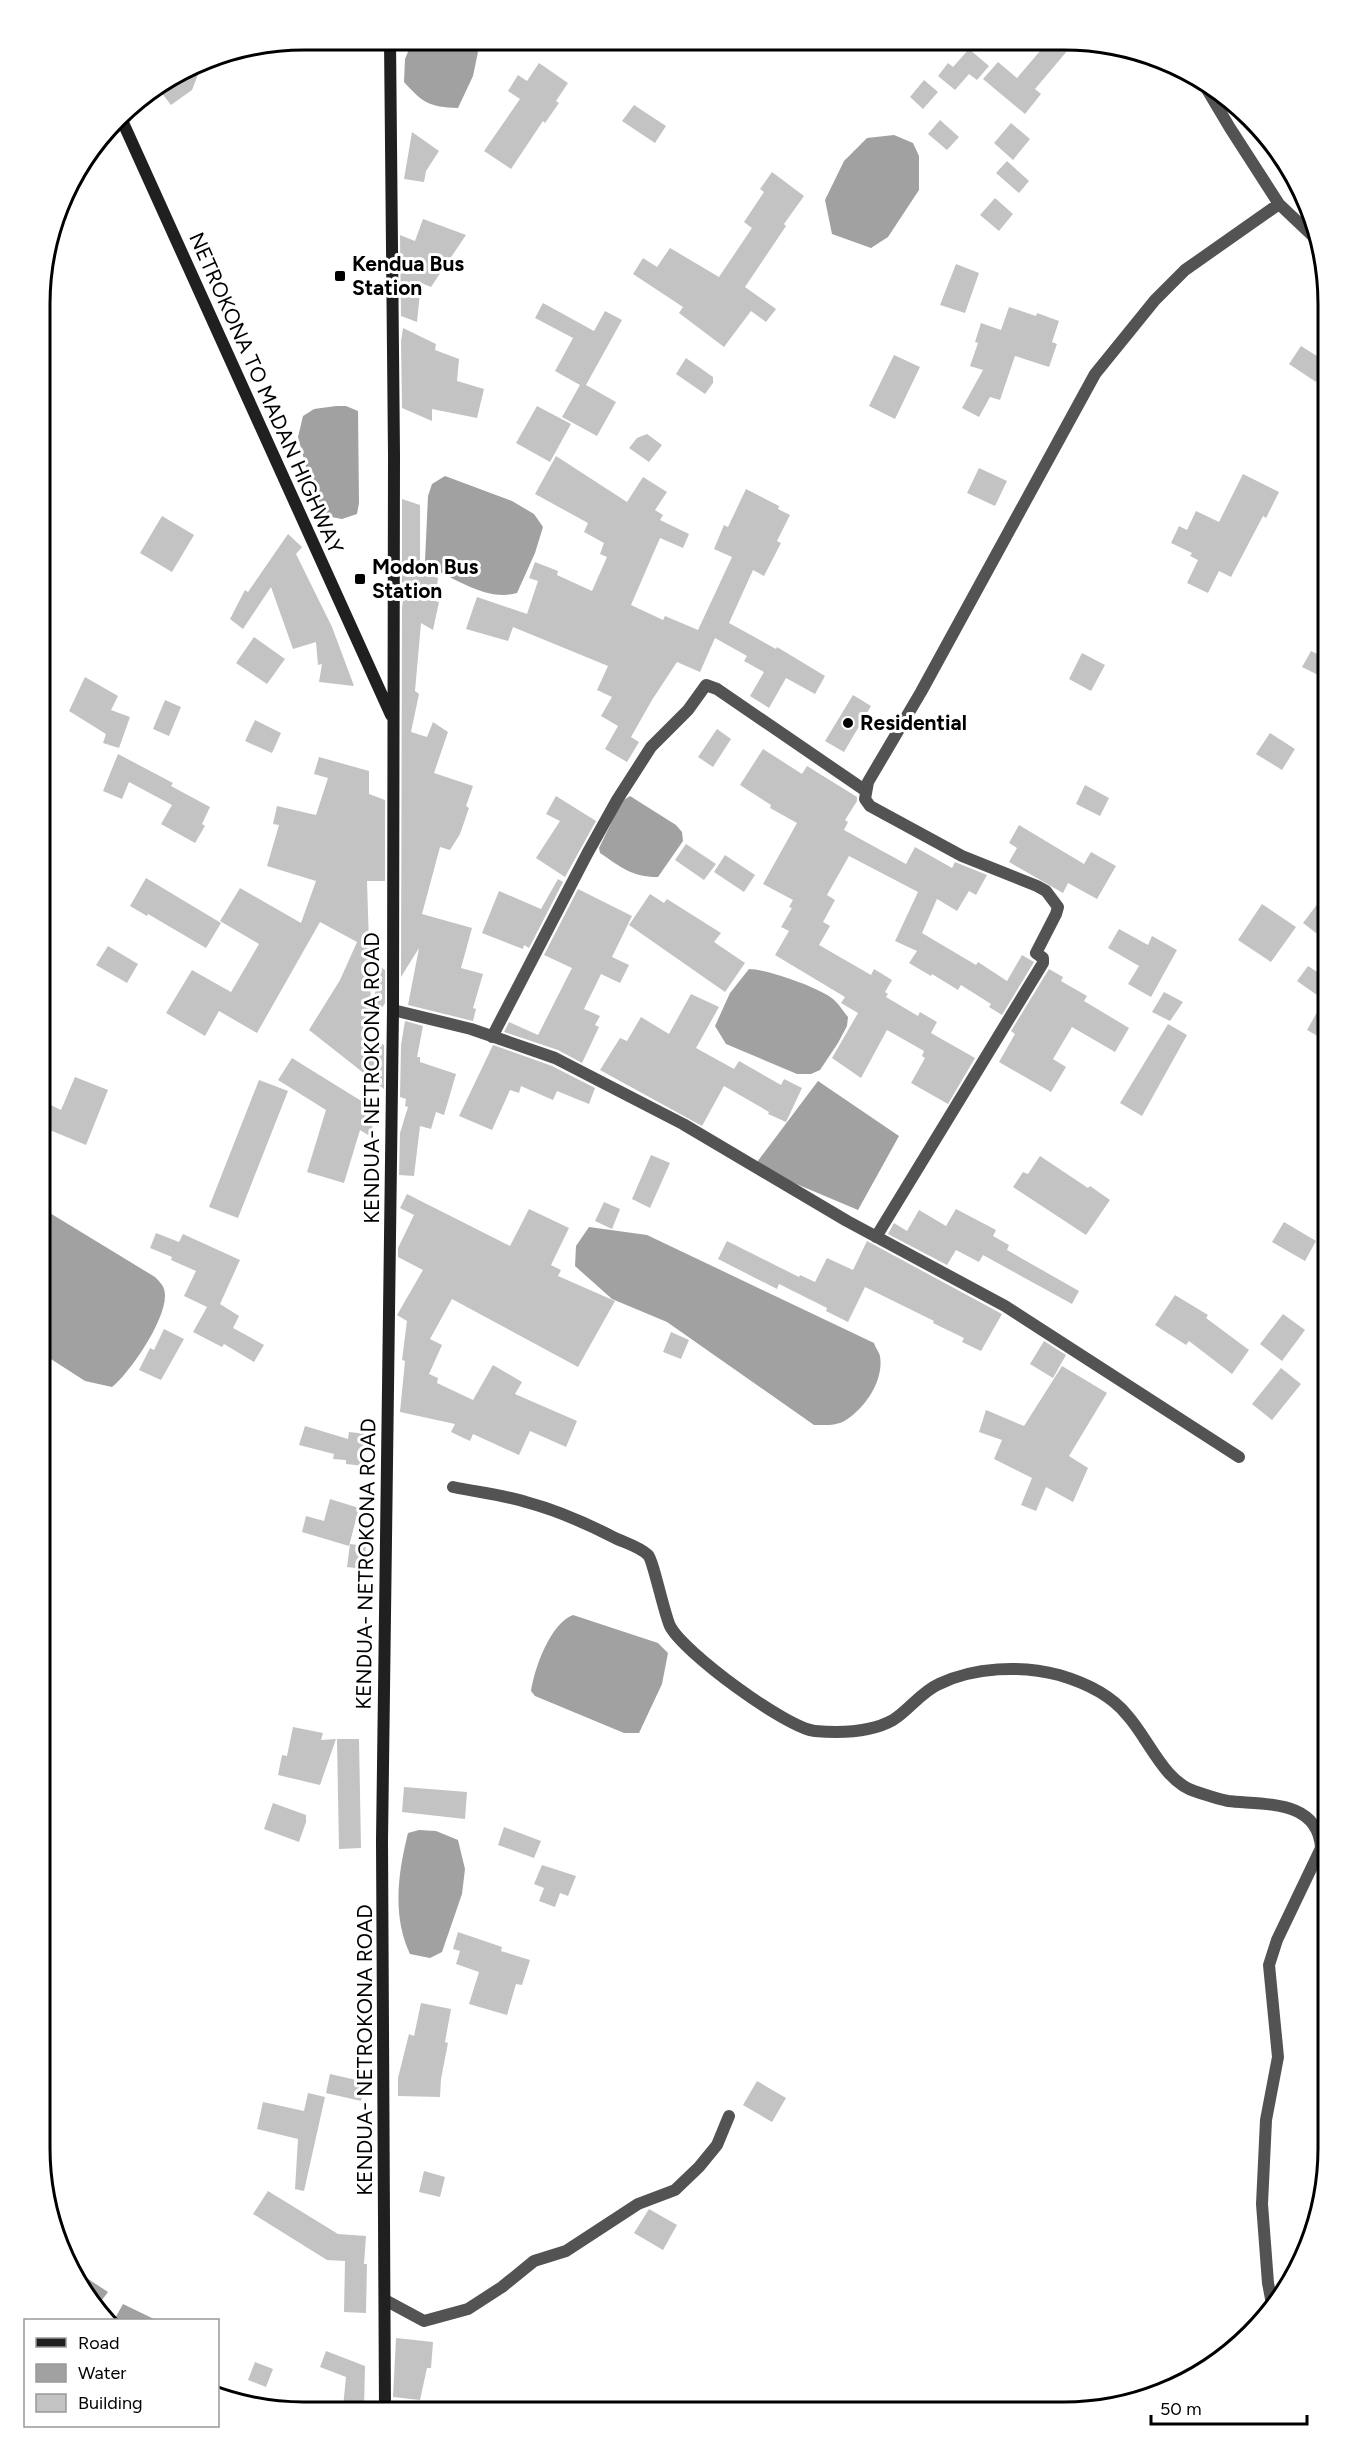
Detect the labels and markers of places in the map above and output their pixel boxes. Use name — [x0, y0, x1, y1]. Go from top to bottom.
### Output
place label: Kendua Bus Station — [352, 251, 464, 300]
marker: Kendua Bus Station — [333, 269, 347, 283]
place label: Modon Bus Station — [372, 554, 479, 603]
marker: Modon Bus Station — [353, 572, 367, 586]
place label: Residential — [860, 710, 967, 735]
marker: Residential — [841, 716, 855, 730]

